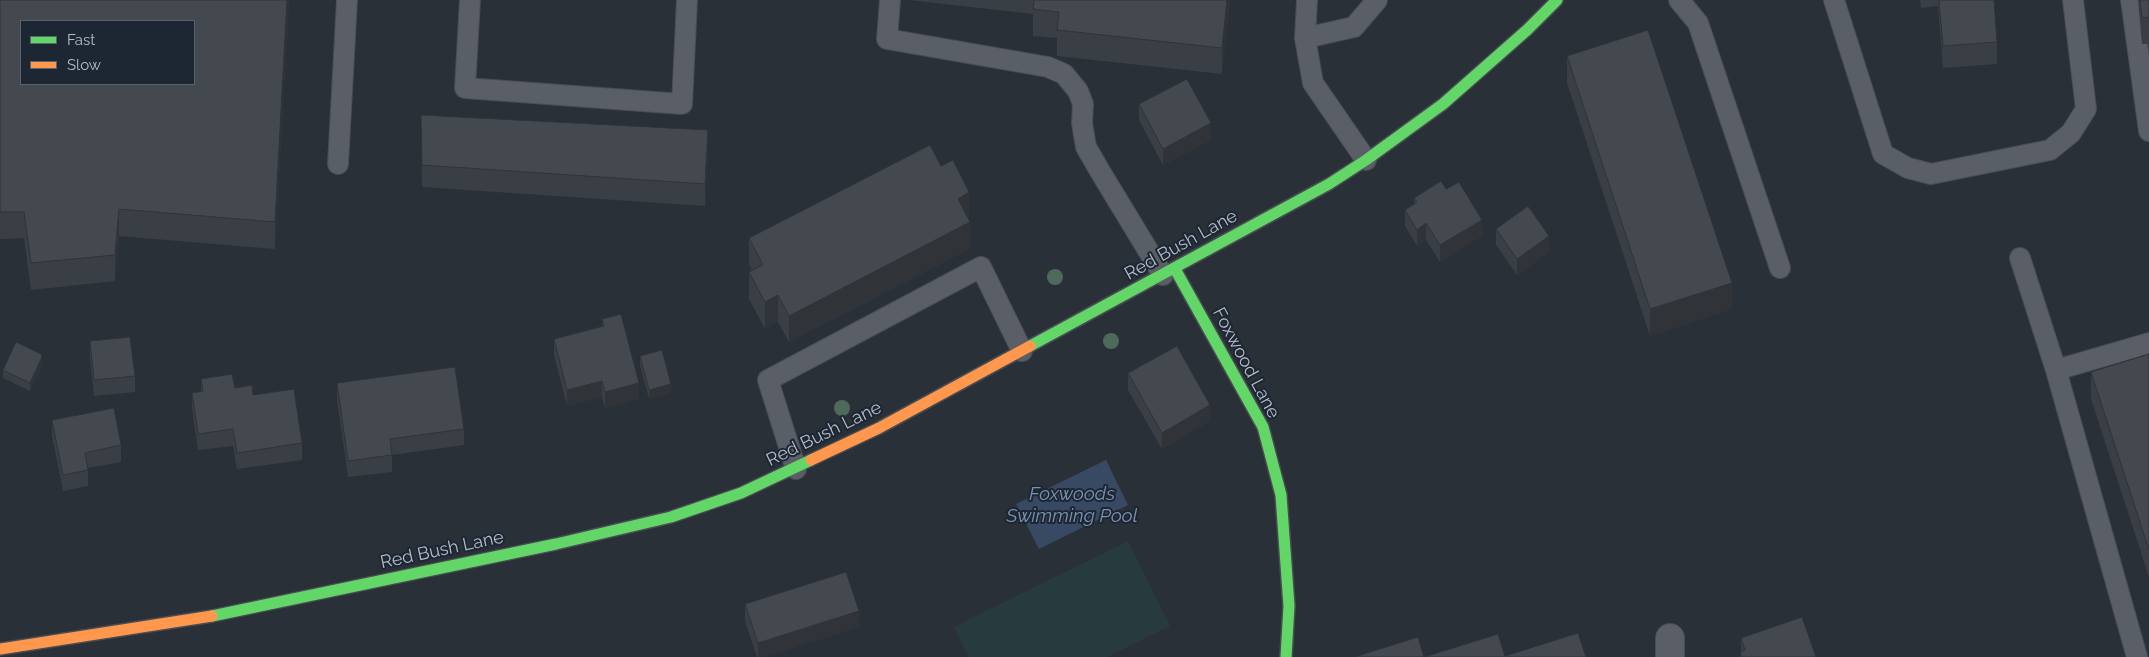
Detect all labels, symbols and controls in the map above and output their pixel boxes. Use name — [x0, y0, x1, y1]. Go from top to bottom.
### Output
legend — [20, 20, 195, 85]
text: Fast — [67, 31, 95, 49]
text: Slow — [67, 56, 101, 74]
street label: Red Bush Lane — [1121, 205, 1241, 285]
street label: Foxwood Lane — [1208, 304, 1284, 422]
street label: Red Bush Lane — [763, 397, 885, 471]
water label: Foxwoods Swimming Pool — [1006, 483, 1138, 527]
street label: Red Bush Lane — [378, 526, 506, 574]

